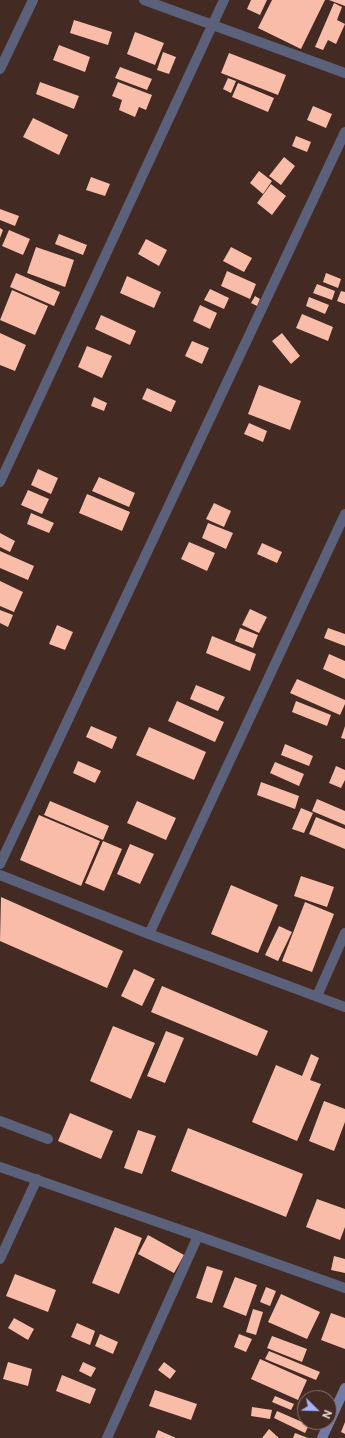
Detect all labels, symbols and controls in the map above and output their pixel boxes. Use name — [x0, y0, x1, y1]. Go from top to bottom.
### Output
north arrow — [297, 1390, 337, 1430]
text: N — [319, 1408, 335, 1421]

